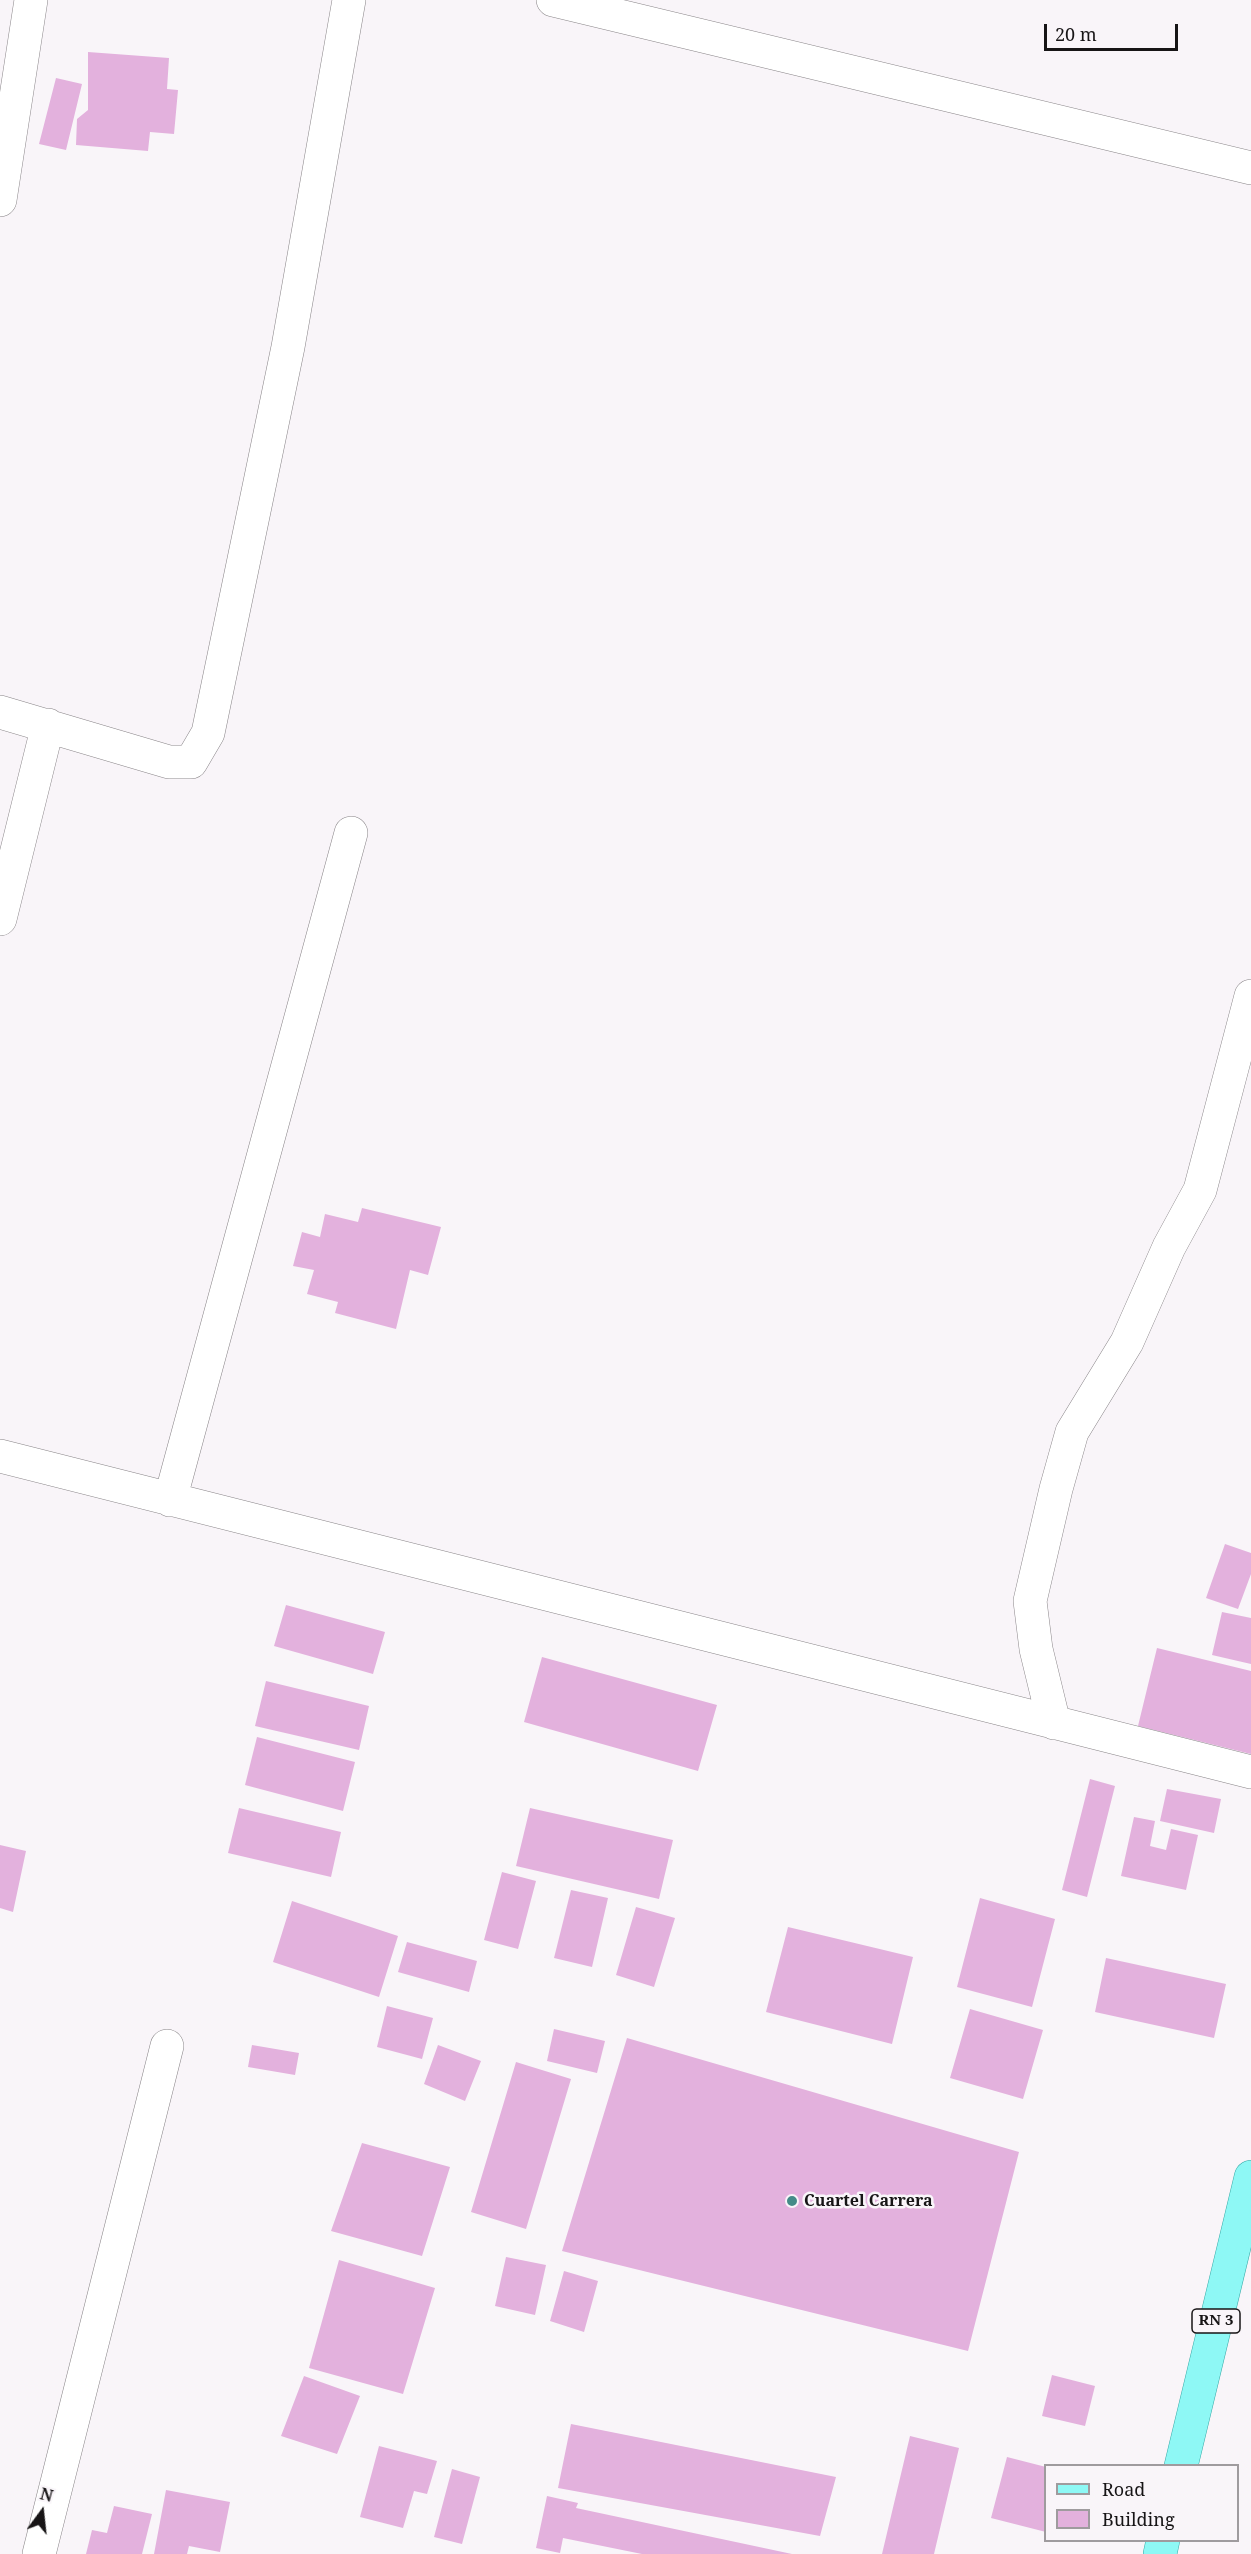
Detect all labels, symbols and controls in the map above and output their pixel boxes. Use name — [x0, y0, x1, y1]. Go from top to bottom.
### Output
scale bar — [1047, 12, 1180, 50]
text: 20 m — [1055, 22, 1097, 46]
place label: Cuartel Carrera — [804, 2191, 933, 2211]
marker: Cuartel Carrera — [785, 2194, 799, 2208]
road number: RN 3 — [1192, 2309, 1240, 2333]
legend — [1044, 2464, 1239, 2542]
text: Road — [1102, 2477, 1145, 2501]
north arrow — [12, 2482, 72, 2542]
text: N — [38, 2482, 56, 2507]
text: Building — [1102, 2507, 1175, 2531]

